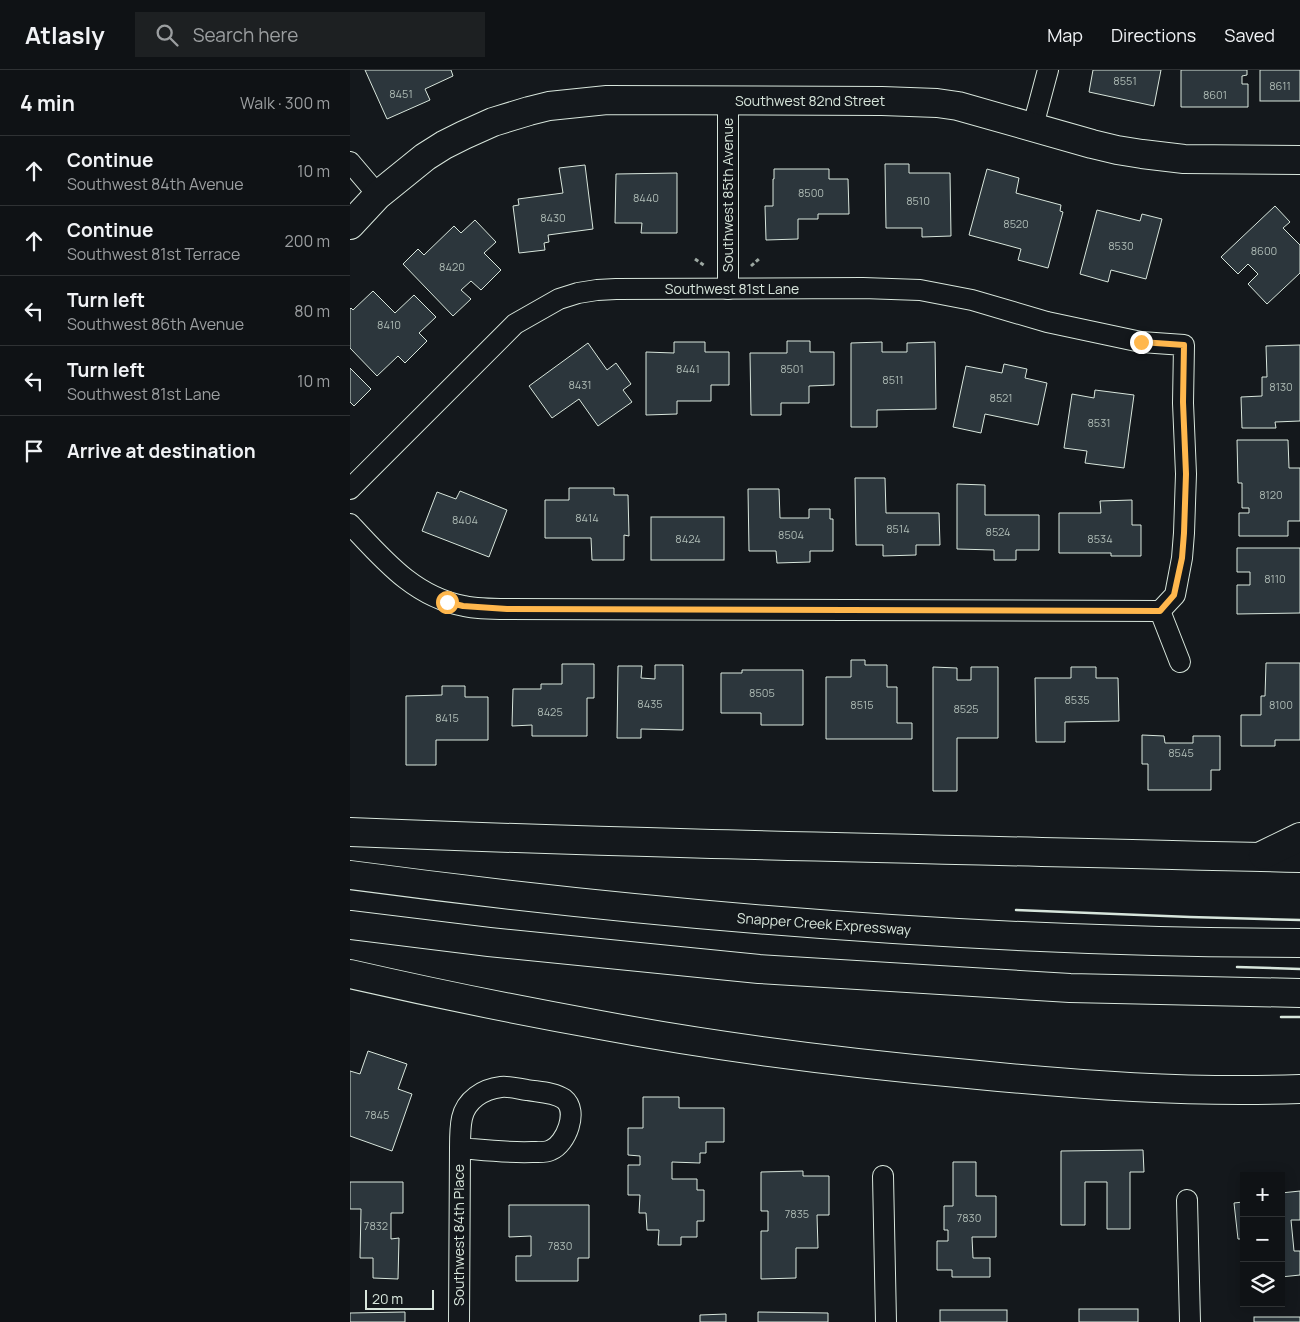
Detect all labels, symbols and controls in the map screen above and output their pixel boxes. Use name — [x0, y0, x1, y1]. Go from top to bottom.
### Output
search box — [135, 12, 485, 57]
text: Atlasly — [25, 18, 105, 51]
icon: search — [153, 21, 181, 49]
text: Search here — [193, 22, 298, 48]
text: Map — [1047, 23, 1083, 47]
text: Directions — [1111, 23, 1196, 47]
text: Saved — [1224, 23, 1275, 47]
house number: 8551 — [1113, 73, 1137, 88]
house number: 8611 — [1269, 78, 1291, 93]
house number: 8451 — [389, 86, 413, 101]
house number: 8601 — [1203, 87, 1227, 102]
text: 4 min — [20, 89, 75, 117]
street label: Southwest 82nd Street — [735, 91, 885, 110]
text: Walk · 300 m — [240, 92, 330, 114]
street label: Southwest 85th Avenue — [718, 118, 737, 272]
text: Continue — [67, 147, 153, 173]
icon: ahead — [20, 157, 48, 185]
text: 10 m — [297, 160, 330, 182]
text: Southwest 84th Avenue — [67, 173, 244, 195]
house number: 8500 — [798, 185, 824, 200]
house number: 8440 — [633, 190, 659, 205]
house number: 8510 — [906, 193, 930, 208]
house number: 8430 — [540, 210, 566, 225]
house number: 8520 — [1003, 216, 1029, 231]
text: Continue — [67, 217, 153, 243]
icon: ahead — [20, 227, 48, 255]
text: 200 m — [285, 230, 330, 252]
house number: 8530 — [1108, 238, 1134, 253]
text: Southwest 81st Terrace — [67, 243, 240, 265]
house number: 8600 — [1251, 243, 1277, 258]
house number: 8420 — [439, 259, 465, 274]
street label: Southwest 81st Lane — [665, 279, 799, 298]
text: Turn left — [67, 287, 145, 313]
icon: left — [20, 297, 48, 325]
text: 80 m — [294, 300, 330, 322]
text: Southwest 86th Avenue — [67, 313, 244, 335]
house number: 8410 — [377, 317, 401, 332]
route end — [1130, 331, 1153, 354]
text: Turn left — [67, 357, 145, 383]
house number: 8441 — [676, 361, 700, 376]
house number: 8501 — [780, 361, 804, 376]
icon: left — [20, 367, 48, 395]
text: 10 m — [297, 370, 330, 392]
house number: 8511 — [882, 372, 904, 387]
house number: 8431 — [568, 377, 592, 392]
house number: 8130 — [1269, 379, 1293, 394]
text: Southwest 81st Lane — [67, 383, 220, 405]
house number: 8521 — [990, 390, 1013, 405]
house number: 8531 — [1087, 415, 1111, 430]
icon: arrive — [20, 437, 48, 465]
text: Arrive at destination — [67, 438, 256, 464]
house number: 8120 — [1259, 487, 1283, 502]
house number: 8414 — [575, 510, 599, 525]
house number: 8404 — [452, 512, 478, 527]
house number: 8514 — [886, 521, 910, 536]
house number: 8524 — [986, 524, 1010, 539]
house number: 8504 — [778, 527, 804, 542]
house number: 8424 — [675, 531, 701, 546]
house number: 8534 — [1087, 531, 1113, 546]
house number: 8110 — [1264, 571, 1286, 586]
route start — [436, 591, 459, 614]
house number: 8505 — [749, 685, 775, 700]
house number: 8535 — [1064, 692, 1090, 707]
house number: 8435 — [637, 696, 663, 711]
house number: 8515 — [850, 697, 874, 712]
house number: 8100 — [1269, 697, 1293, 712]
house number: 8525 — [953, 701, 979, 716]
house number: 8425 — [537, 704, 563, 719]
house number: 8415 — [435, 710, 459, 725]
house number: 8545 — [1168, 745, 1194, 760]
street label: Snapper Creek Expressway — [736, 908, 912, 939]
house number: 7845 — [365, 1107, 389, 1122]
street label: Southwest 84th Place — [449, 1164, 468, 1306]
map controls — [1240, 1172, 1285, 1307]
button: + — [1240, 1172, 1285, 1217]
house number: 7835 — [785, 1206, 809, 1221]
house number: 7830 — [957, 1210, 981, 1225]
button: − — [1240, 1217, 1285, 1262]
house number: 7832 — [364, 1218, 388, 1233]
house number: 7830 — [548, 1238, 572, 1253]
button: layers — [1240, 1262, 1285, 1307]
scale bar — [365, 1287, 434, 1310]
text: 20 m — [372, 1289, 403, 1308]

